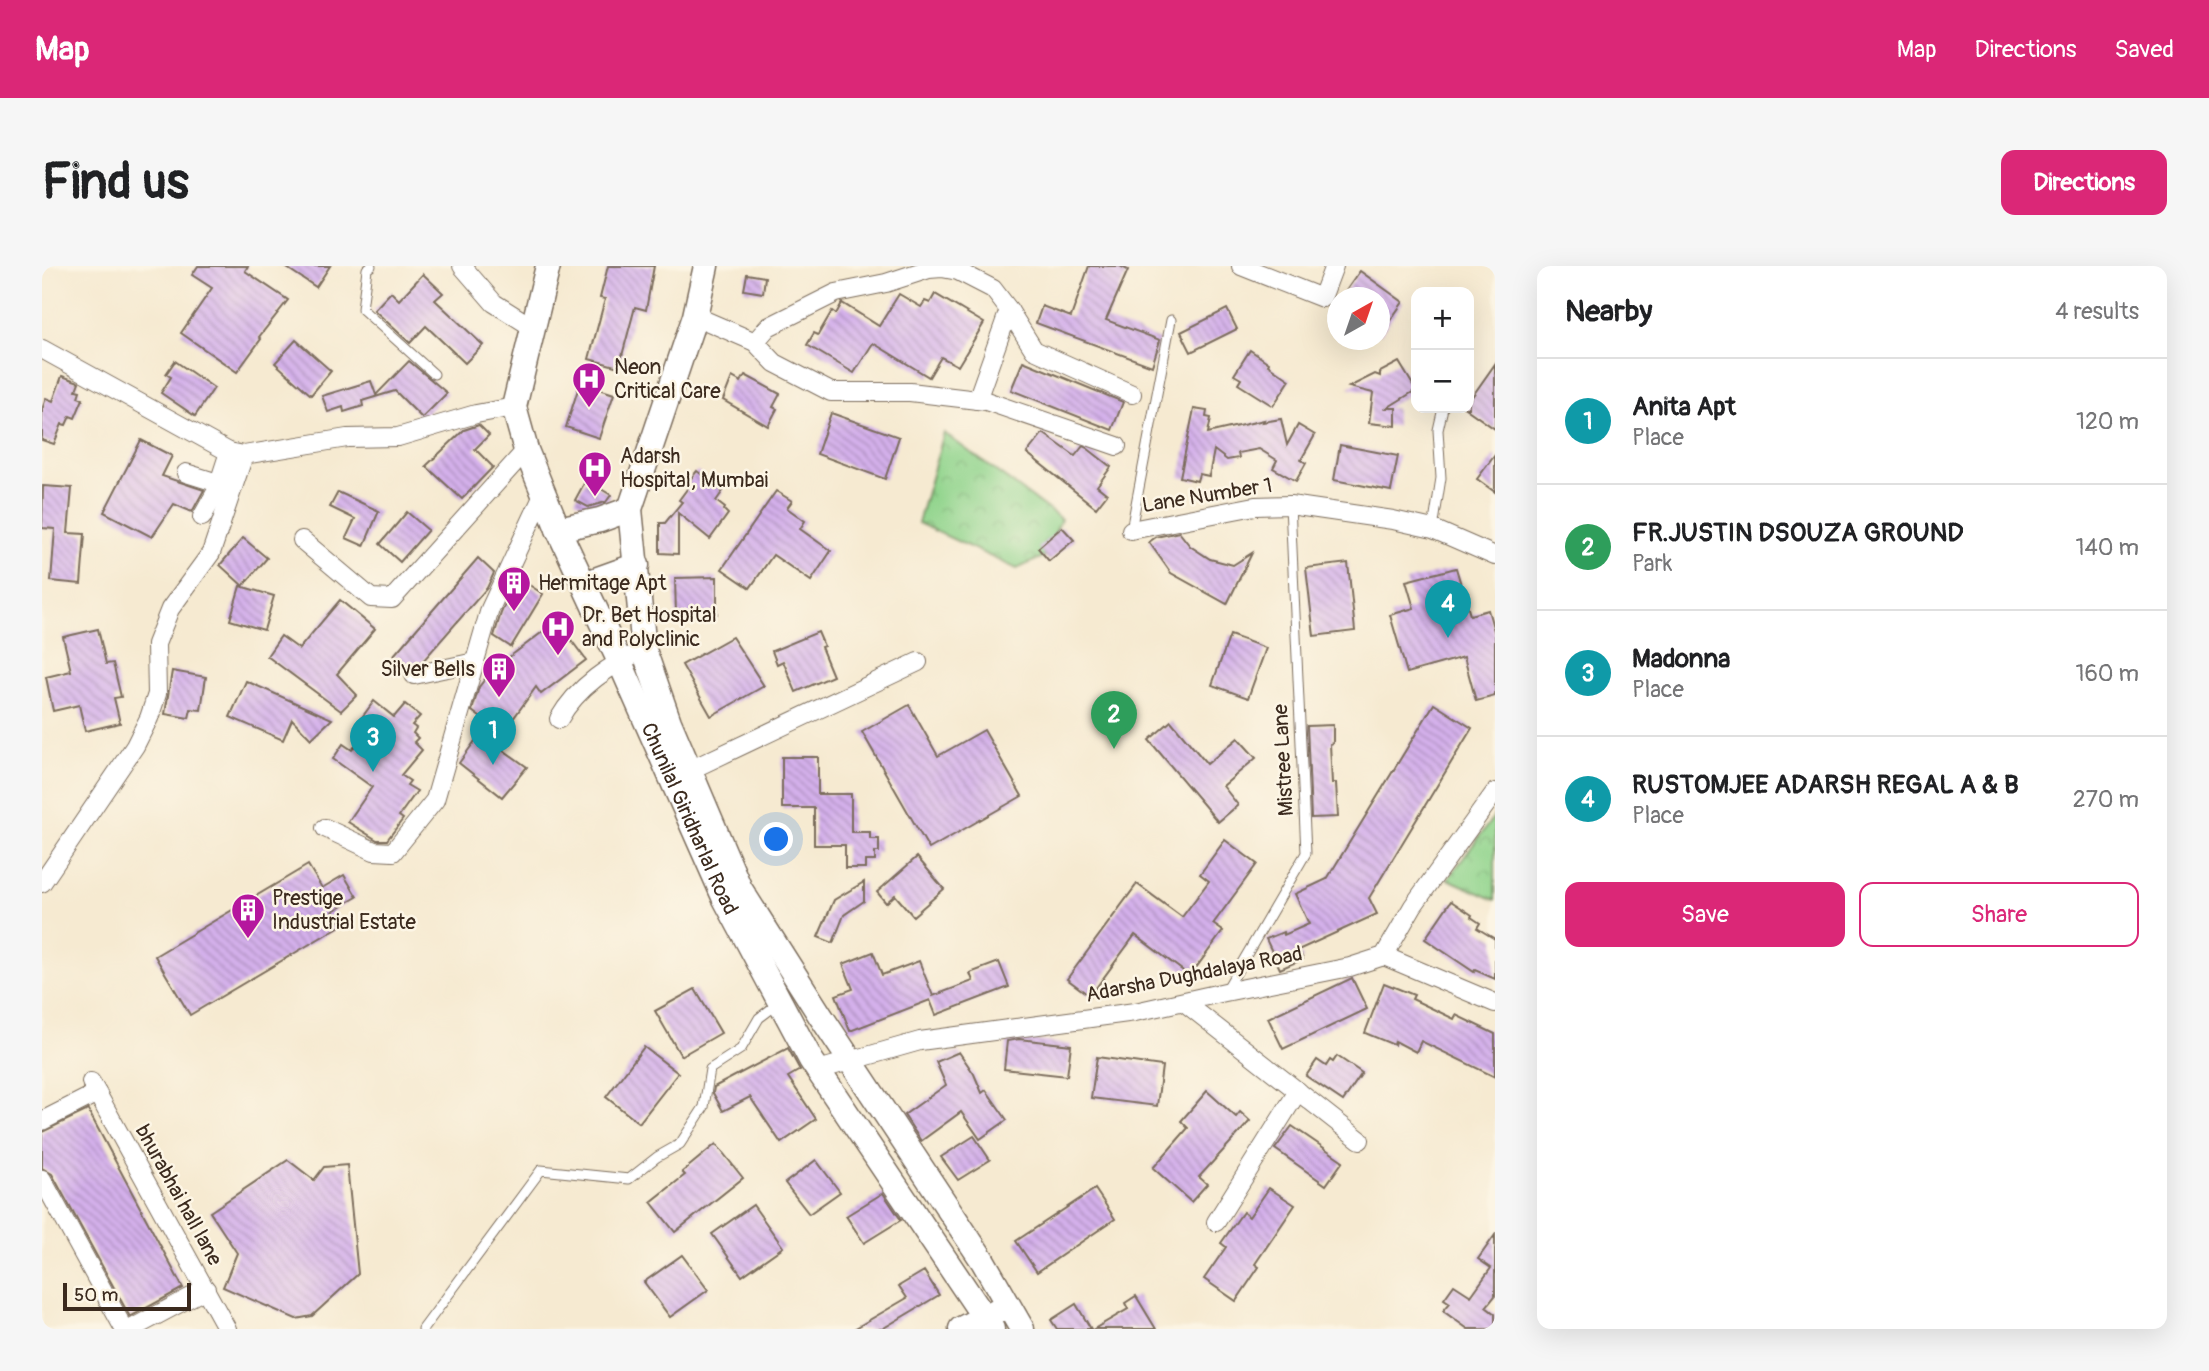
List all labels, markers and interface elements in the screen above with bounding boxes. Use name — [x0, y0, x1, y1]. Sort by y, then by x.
text: Map — [35, 29, 90, 70]
text: Map — [1897, 35, 1937, 64]
text: Directions — [1975, 35, 2076, 64]
text: Saved — [2114, 35, 2174, 64]
button: Directions — [2001, 150, 2167, 215]
text: Find us — [42, 152, 189, 213]
north arrow — [1327, 287, 1390, 350]
map controls — [1411, 287, 1474, 413]
button: + — [1411, 287, 1474, 350]
text: Nearby — [1565, 293, 1652, 330]
text: 4 results — [2055, 297, 2139, 326]
button: − — [1411, 350, 1474, 413]
place label: Neon Critical Care — [614, 354, 721, 405]
hospital icon: Neon Critical Care — [570, 360, 608, 409]
text: Anita Apt — [1632, 391, 1736, 423]
text: 1 — [1584, 407, 1593, 436]
text: 120 m — [2076, 407, 2139, 436]
text: Place — [1632, 423, 1684, 452]
place label: Adarsh Hospital, Mumbai — [620, 443, 769, 494]
hospital icon: Adarsh Hospital, Mumbai — [576, 449, 614, 498]
street label: Lane Number 1 — [1140, 472, 1274, 519]
text: FR.JUSTIN DSOUZA GROUND — [1632, 517, 1964, 549]
text: 2 — [1582, 533, 1594, 562]
text: 140 m — [2076, 533, 2139, 562]
text: Park — [1632, 549, 1672, 578]
building icon: Hermitage Apt — [495, 564, 533, 613]
place label: Hermitage Apt — [538, 570, 667, 597]
pin: 4 — [1425, 580, 1471, 638]
place label: Dr. Bet Hospital and Polyclinic — [582, 602, 717, 653]
hospital icon: Dr. Bet Hospital and Polyclinic — [539, 608, 577, 657]
text: Madonna — [1632, 643, 1730, 675]
building icon: Silver Bells — [480, 650, 518, 699]
place label: Silver Bells — [381, 656, 476, 683]
text: 3 — [1582, 659, 1594, 688]
text: 160 m — [2075, 659, 2139, 688]
text: Place — [1632, 675, 1684, 704]
pin: 2 — [1091, 691, 1137, 749]
street label: Mistree Lane — [1267, 703, 1300, 817]
pin: 1 — [470, 707, 516, 765]
pin: 3 — [350, 714, 396, 772]
street label: Chunilal Giridharlal Road — [634, 719, 744, 920]
text: RUSTOMJEE ADARSH REGAL A & B — [1632, 769, 2019, 801]
text: 4 — [1581, 785, 1595, 814]
text: 270 m — [2073, 785, 2139, 814]
text: Place — [1632, 801, 1684, 830]
your location — [759, 822, 793, 856]
button: Save — [1565, 882, 1845, 947]
button: Share — [1859, 882, 2139, 947]
place label: Prestige Industrial Estate — [272, 885, 416, 936]
building icon: Prestige Industrial Estate — [229, 891, 267, 940]
street label: Adarsha Dughdalaya Road — [1083, 940, 1305, 1009]
street label: bhurabhai hall lane — [129, 1120, 229, 1271]
scale bar — [63, 1280, 191, 1312]
text: 50 m — [74, 1283, 118, 1307]

